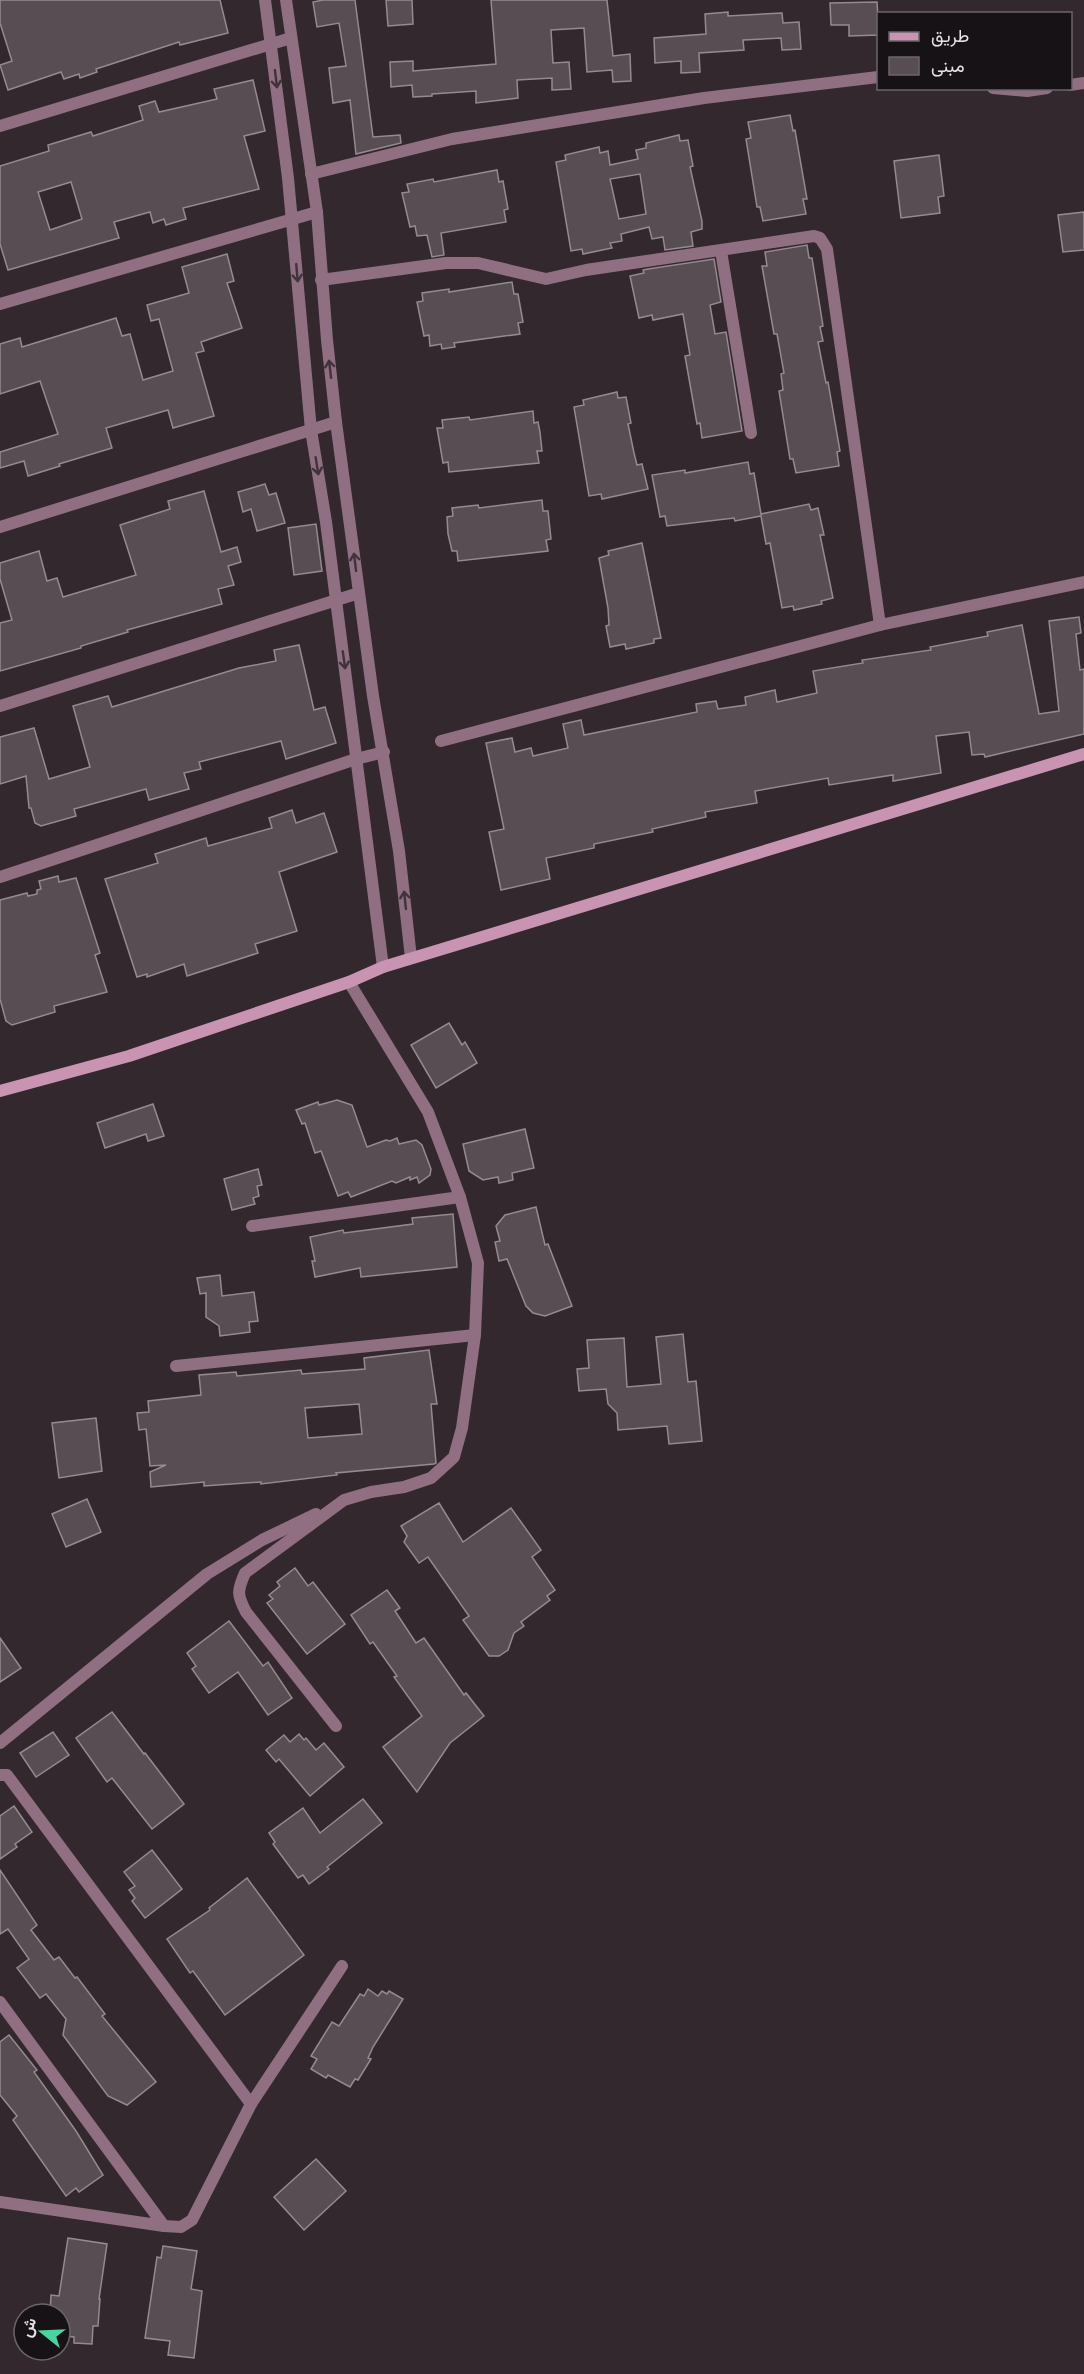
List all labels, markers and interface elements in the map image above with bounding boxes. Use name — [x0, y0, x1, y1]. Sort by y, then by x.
legend — [877, 12, 1072, 90]
text: طريق — [931, 24, 969, 47]
text: مبنى — [931, 54, 965, 77]
one-way arrow — [270, 68, 281, 88]
one-way arrow — [292, 262, 303, 282]
one-way arrow — [324, 359, 335, 379]
one-way arrow — [312, 456, 323, 476]
one-way arrow — [350, 552, 361, 572]
one-way arrow — [338, 649, 349, 669]
one-way arrow — [399, 891, 410, 911]
north arrow — [12, 2302, 72, 2362]
text: ش — [15, 2315, 40, 2340]

